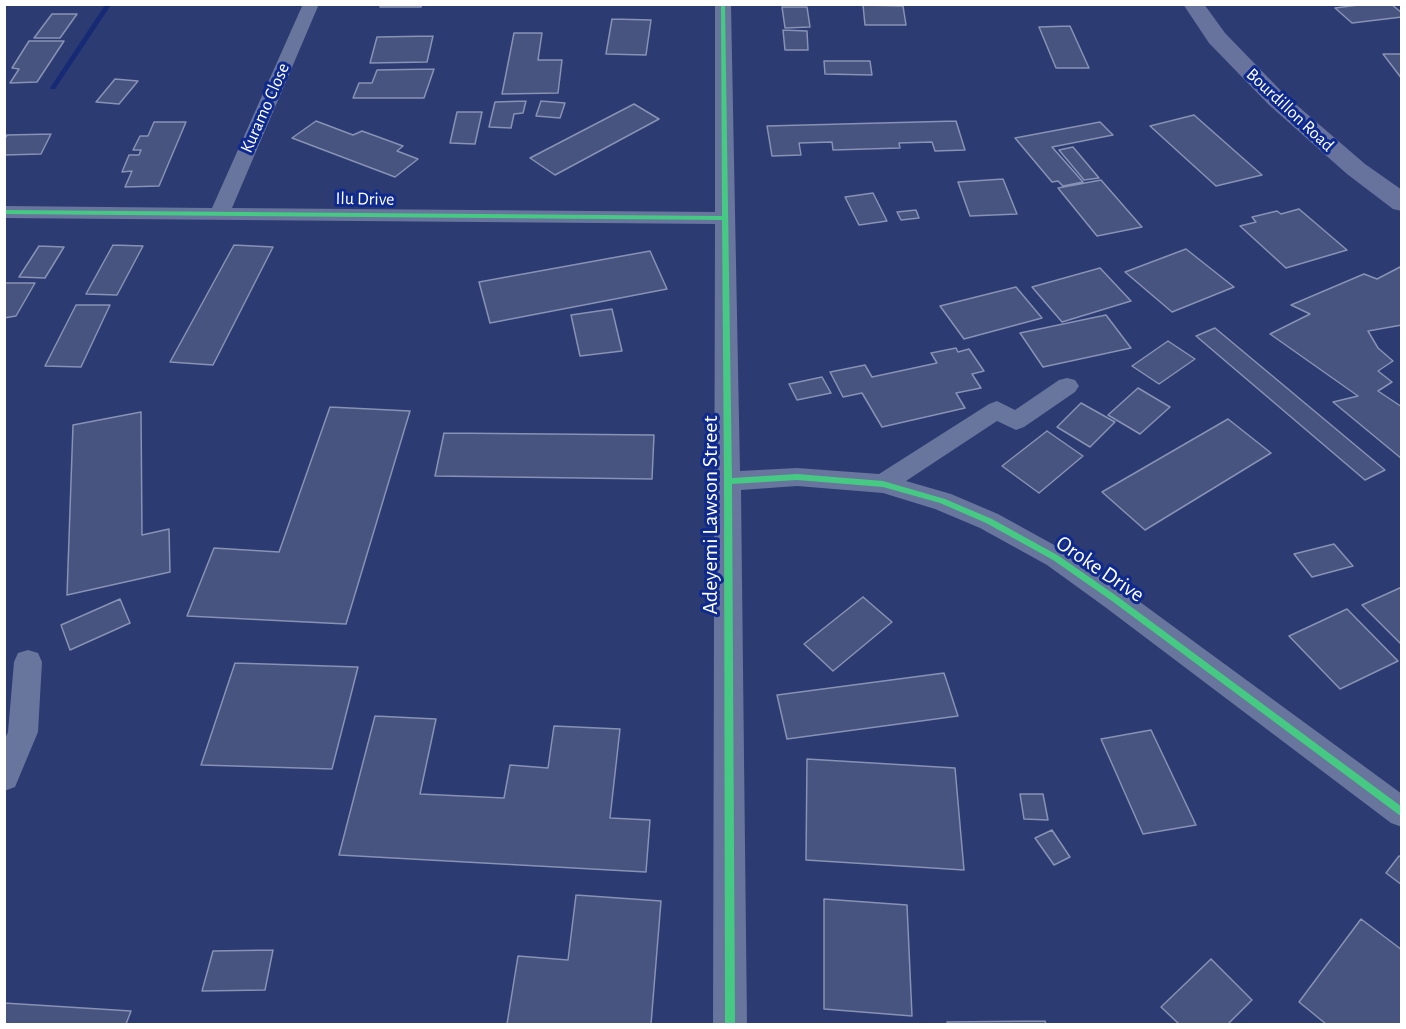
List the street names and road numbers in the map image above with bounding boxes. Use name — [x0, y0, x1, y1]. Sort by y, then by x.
street label: Kuramo Close — [236, 60, 294, 156]
street label: Bourdillon Road — [1242, 64, 1338, 156]
street label: Ilu Drive — [335, 188, 395, 210]
street label: Adeyemi Lawson Street — [697, 416, 723, 614]
street label: Oroke Drive — [1051, 530, 1149, 608]

